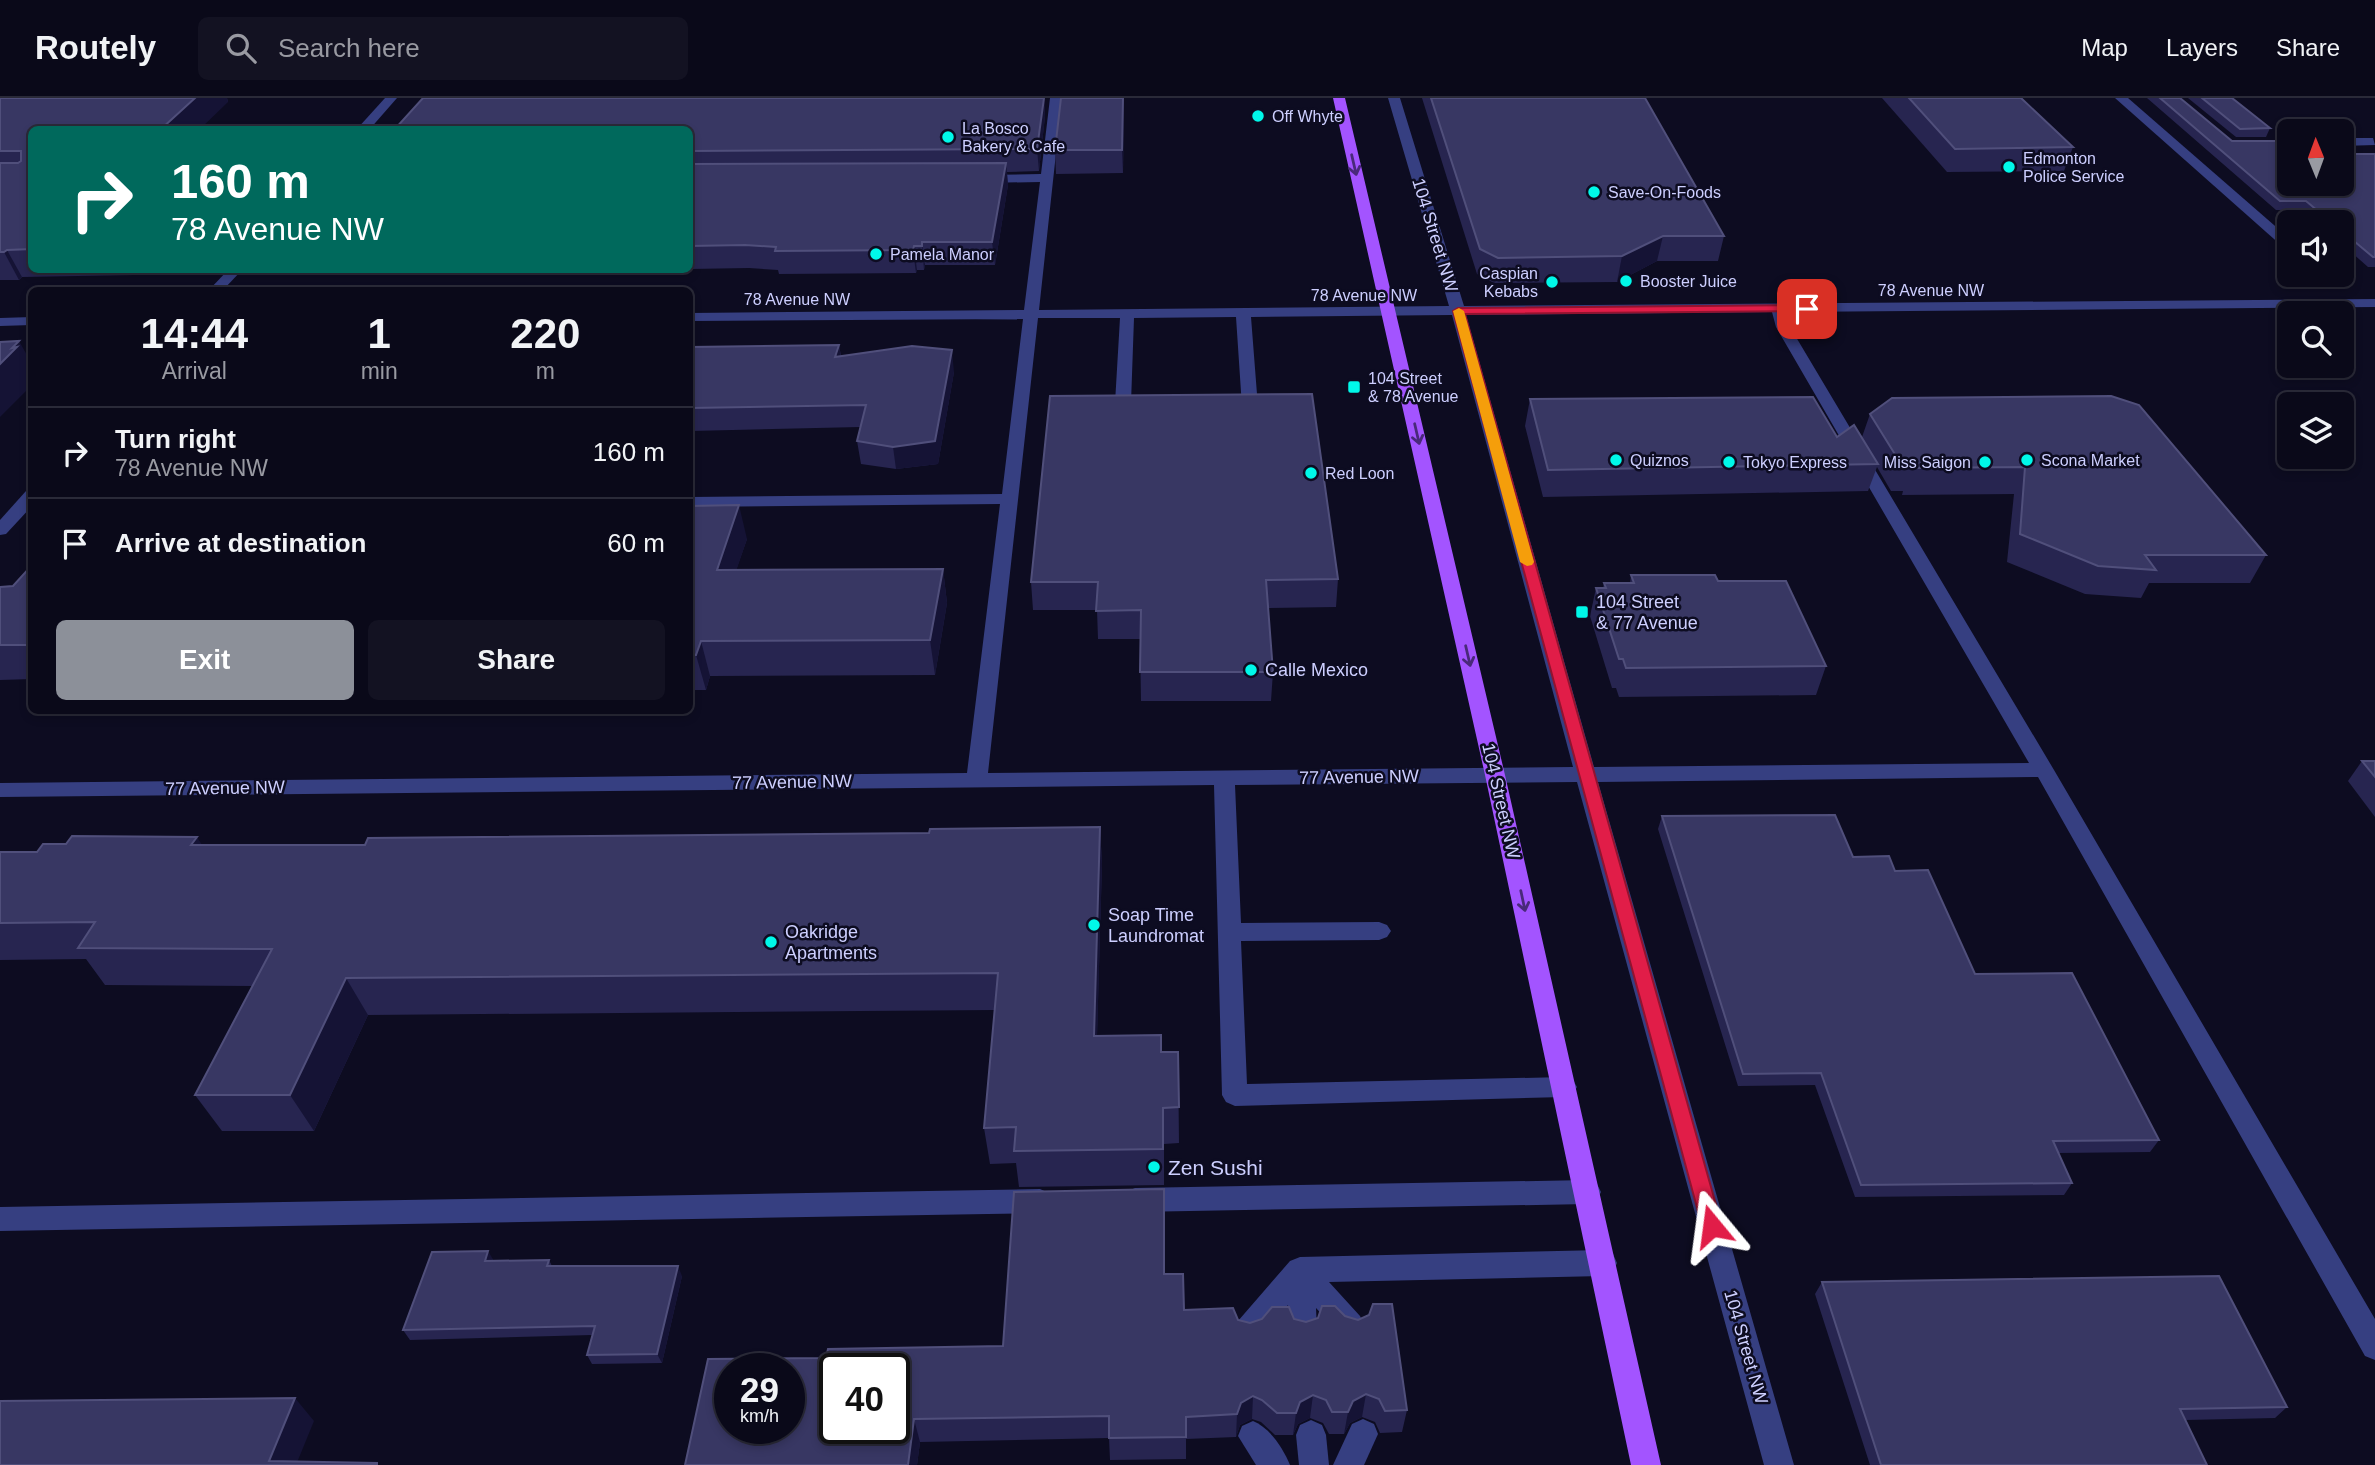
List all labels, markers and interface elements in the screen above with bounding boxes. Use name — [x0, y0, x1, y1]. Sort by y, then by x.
search box — [198, 17, 688, 80]
text: Routely — [35, 29, 156, 66]
icon: search — [222, 29, 260, 67]
text: Search here — [278, 33, 420, 63]
text: Map — [2081, 34, 2128, 61]
text: Layers — [2166, 34, 2238, 61]
text: Share — [2276, 34, 2340, 61]
marker: Off Whyte — [1250, 108, 1266, 124]
place label: Off Whyte — [1272, 108, 1343, 125]
north arrow — [2277, 119, 2354, 196]
map controls — [2277, 119, 2354, 469]
place label: La Bosco Bakery & Cafe — [962, 120, 1065, 155]
marker: La Bosco Bakery & Cafe — [940, 129, 956, 145]
place label: Edmonton Police Service — [2023, 150, 2124, 185]
one-way arrow — [1349, 153, 1362, 175]
icon: right — [56, 154, 147, 245]
text: 160 m — [171, 154, 310, 208]
marker: Edmonton Police Service — [2001, 159, 2017, 175]
street label: 104 Street NW — [1408, 176, 1462, 294]
marker: Save-On-Foods — [1586, 184, 1602, 200]
place label: Save-On-Foods — [1608, 184, 1721, 201]
button: sound — [2277, 210, 2354, 287]
text: 78 Avenue NW — [171, 211, 384, 247]
marker: Pamela Manor — [868, 246, 884, 262]
place label: Pamela Manor — [890, 246, 995, 263]
place label: Caspian Kebabs — [1479, 265, 1538, 300]
marker: Booster Juice — [1618, 273, 1634, 289]
place label: Booster Juice — [1640, 273, 1737, 290]
marker: Caspian Kebabs — [1544, 274, 1560, 290]
pin — [1777, 279, 1837, 339]
street label: 78 Avenue NW — [1878, 282, 1985, 299]
street label: 78 Avenue NW — [1311, 287, 1418, 304]
icon: arrive — [1788, 290, 1826, 328]
street label: 78 Avenue NW — [744, 291, 851, 308]
button: search — [2277, 301, 2354, 378]
text: 14:44 — [141, 310, 248, 357]
text: 1 — [367, 310, 391, 357]
text: 220 — [510, 310, 580, 357]
text: Arrival — [162, 358, 227, 384]
text: min — [361, 358, 398, 384]
text: m — [536, 358, 555, 384]
place label: 104 Street & 78 Avenue — [1368, 370, 1459, 405]
marker: 104 Street & 78 Avenue — [1346, 379, 1362, 395]
button: layers — [2277, 392, 2354, 469]
one-way arrow — [1410, 422, 1424, 445]
text: Turn right — [115, 424, 236, 454]
icon: right — [56, 434, 94, 472]
text: 160 m — [593, 437, 665, 467]
marker: Quiznos — [1608, 452, 1624, 468]
place label: Quiznos — [1630, 452, 1689, 469]
marker: Scona Market — [2019, 452, 2035, 468]
place label: Scona Market — [2041, 452, 2140, 469]
marker: Tokyo Express — [1721, 454, 1737, 470]
place label: Tokyo Express — [1743, 454, 1847, 471]
place label: Miss Saigon — [1884, 454, 1971, 471]
marker: Miss Saigon — [1977, 454, 1993, 470]
text: 78 Avenue NW — [115, 455, 268, 481]
marker: Red Loon — [1303, 465, 1319, 481]
place label: Red Loon — [1325, 465, 1394, 482]
icon: arrive — [56, 525, 94, 563]
text: Arrive at destination — [115, 528, 366, 558]
text: 60 m — [607, 528, 665, 558]
place label: 104 Street & 77 Avenue — [1596, 592, 1698, 633]
marker: 104 Street & 77 Avenue — [1574, 604, 1590, 620]
button: Exit — [56, 620, 354, 700]
button: Share — [368, 620, 665, 700]
one-way arrow — [1462, 644, 1475, 667]
place label: Calle Mexico — [1265, 660, 1368, 680]
marker: Calle Mexico — [1243, 662, 1259, 678]
street label: 104 Street NW — [1478, 741, 1524, 861]
street label: 77 Avenue NW — [1299, 766, 1419, 788]
street label: 77 Avenue NW — [732, 771, 852, 793]
street label: 77 Avenue NW — [165, 777, 285, 799]
one-way arrow — [1517, 889, 1531, 912]
place label: Soap Time Laundromat — [1108, 905, 1204, 946]
marker: Soap Time Laundromat — [1086, 917, 1102, 933]
place label: Oakridge Apartments — [785, 922, 877, 963]
marker: Oakridge Apartments — [763, 934, 779, 950]
place label: Zen Sushi — [1168, 1156, 1263, 1179]
marker: Zen Sushi — [1146, 1159, 1162, 1175]
position arrow — [1675, 1189, 1749, 1263]
street label: 104 Street NW — [1720, 1288, 1772, 1407]
speed limit sign: 40 — [819, 1353, 910, 1444]
text: 29 — [740, 1370, 779, 1409]
text: km/h — [740, 1406, 779, 1426]

